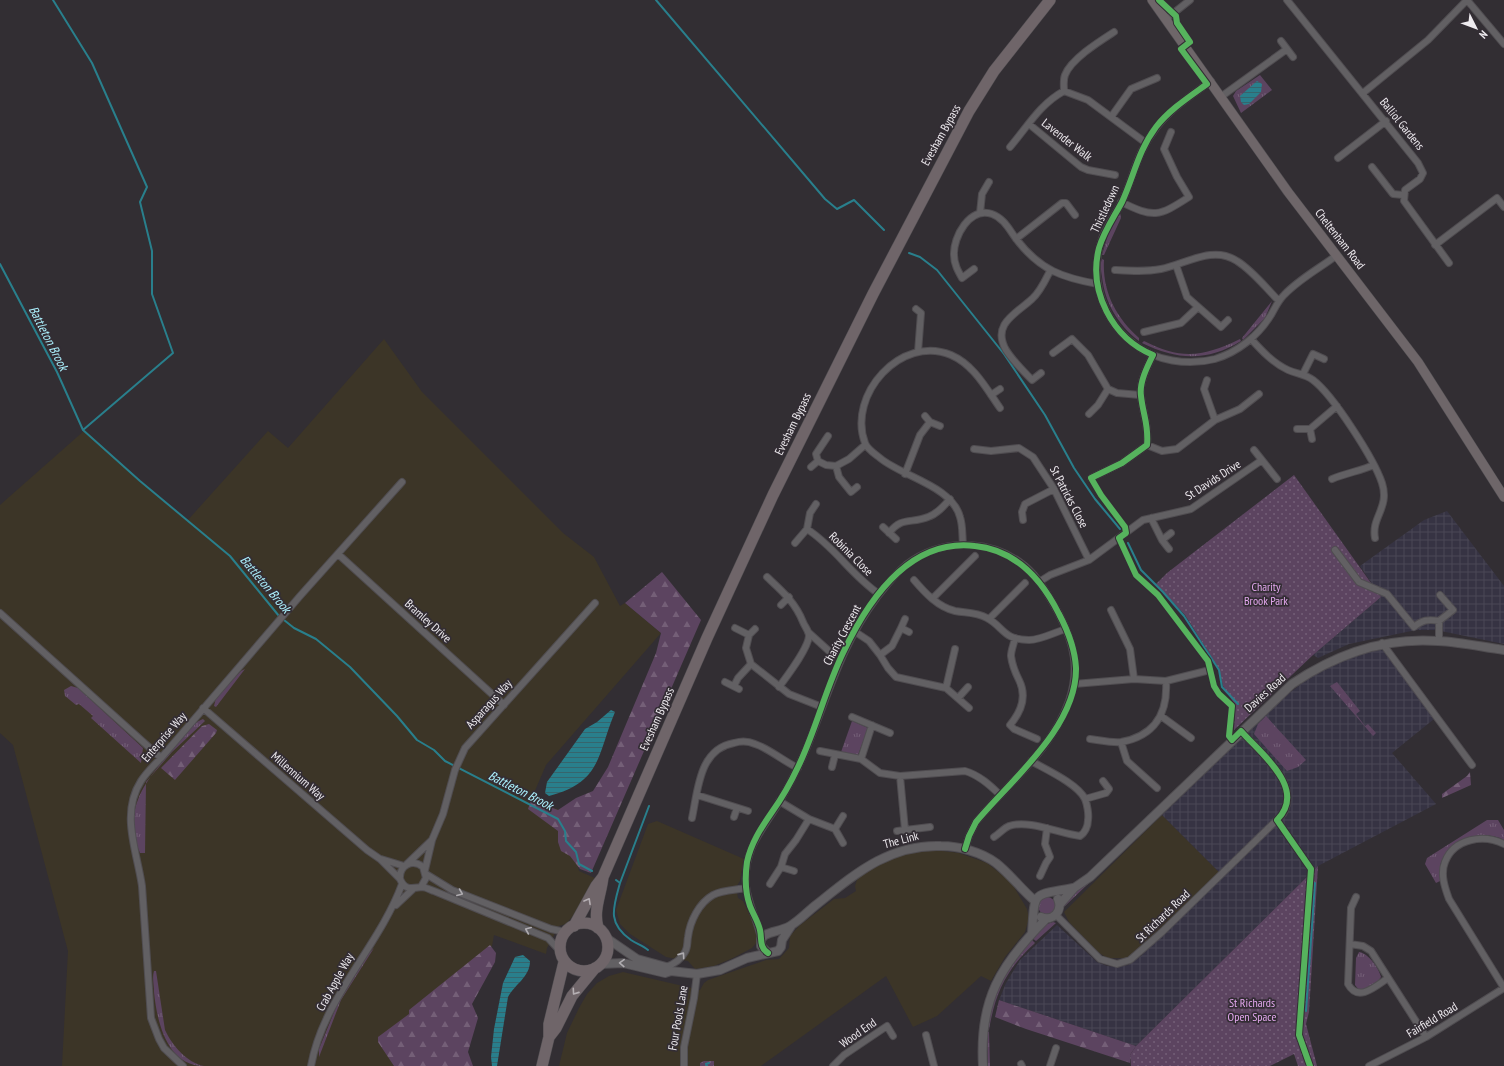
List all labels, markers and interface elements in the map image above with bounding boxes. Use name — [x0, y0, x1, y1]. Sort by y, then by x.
north arrow — [1456, 8, 1496, 48]
text: N — [1476, 28, 1491, 42]
street label: Balliol Gardens — [1377, 95, 1428, 153]
street label: Evesham Bypass — [918, 102, 963, 168]
street label: Lavender Walk — [1039, 115, 1096, 164]
street label: Thistledown — [1087, 183, 1122, 235]
street label: Cheltenham Road — [1312, 205, 1369, 272]
water label: Battleton Brook — [25, 303, 73, 375]
street label: Evesham Bypass — [771, 390, 814, 457]
street label: St Davids Drive — [1182, 456, 1243, 503]
street label: St Patricks Close — [1047, 463, 1092, 530]
street label: Robinia Close — [826, 529, 876, 579]
water label: Battleton Brook — [236, 552, 296, 618]
park label: Charity Brook Park — [1244, 579, 1288, 608]
street label: Bramley Drive — [402, 596, 455, 646]
street label: Charity Crescent — [819, 601, 864, 668]
street label: Davies Road — [1241, 670, 1288, 715]
street label: Asparagus Way — [462, 675, 515, 732]
street label: Evesham Bypass — [636, 685, 677, 753]
street label: Enterprise Way — [138, 708, 190, 765]
street label: Millennium Way — [268, 748, 329, 803]
water label: Battleton Brook — [486, 767, 558, 815]
street label: The Link — [882, 828, 920, 851]
street label: St Richards Road — [1133, 886, 1193, 945]
one-way arrow — [456, 889, 463, 897]
one-way arrow — [583, 898, 590, 905]
one-way arrow — [525, 926, 532, 934]
street label: Crab Apple Way — [312, 950, 357, 1013]
one-way arrow — [677, 952, 684, 959]
one-way arrow — [619, 959, 625, 967]
street label: Four Pools Lane — [664, 984, 691, 1052]
one-way arrow — [572, 988, 580, 995]
park label: St Richards Open Space — [1228, 995, 1276, 1024]
street label: Fairfield Road — [1404, 999, 1460, 1041]
street label: Wood End — [836, 1015, 879, 1051]

